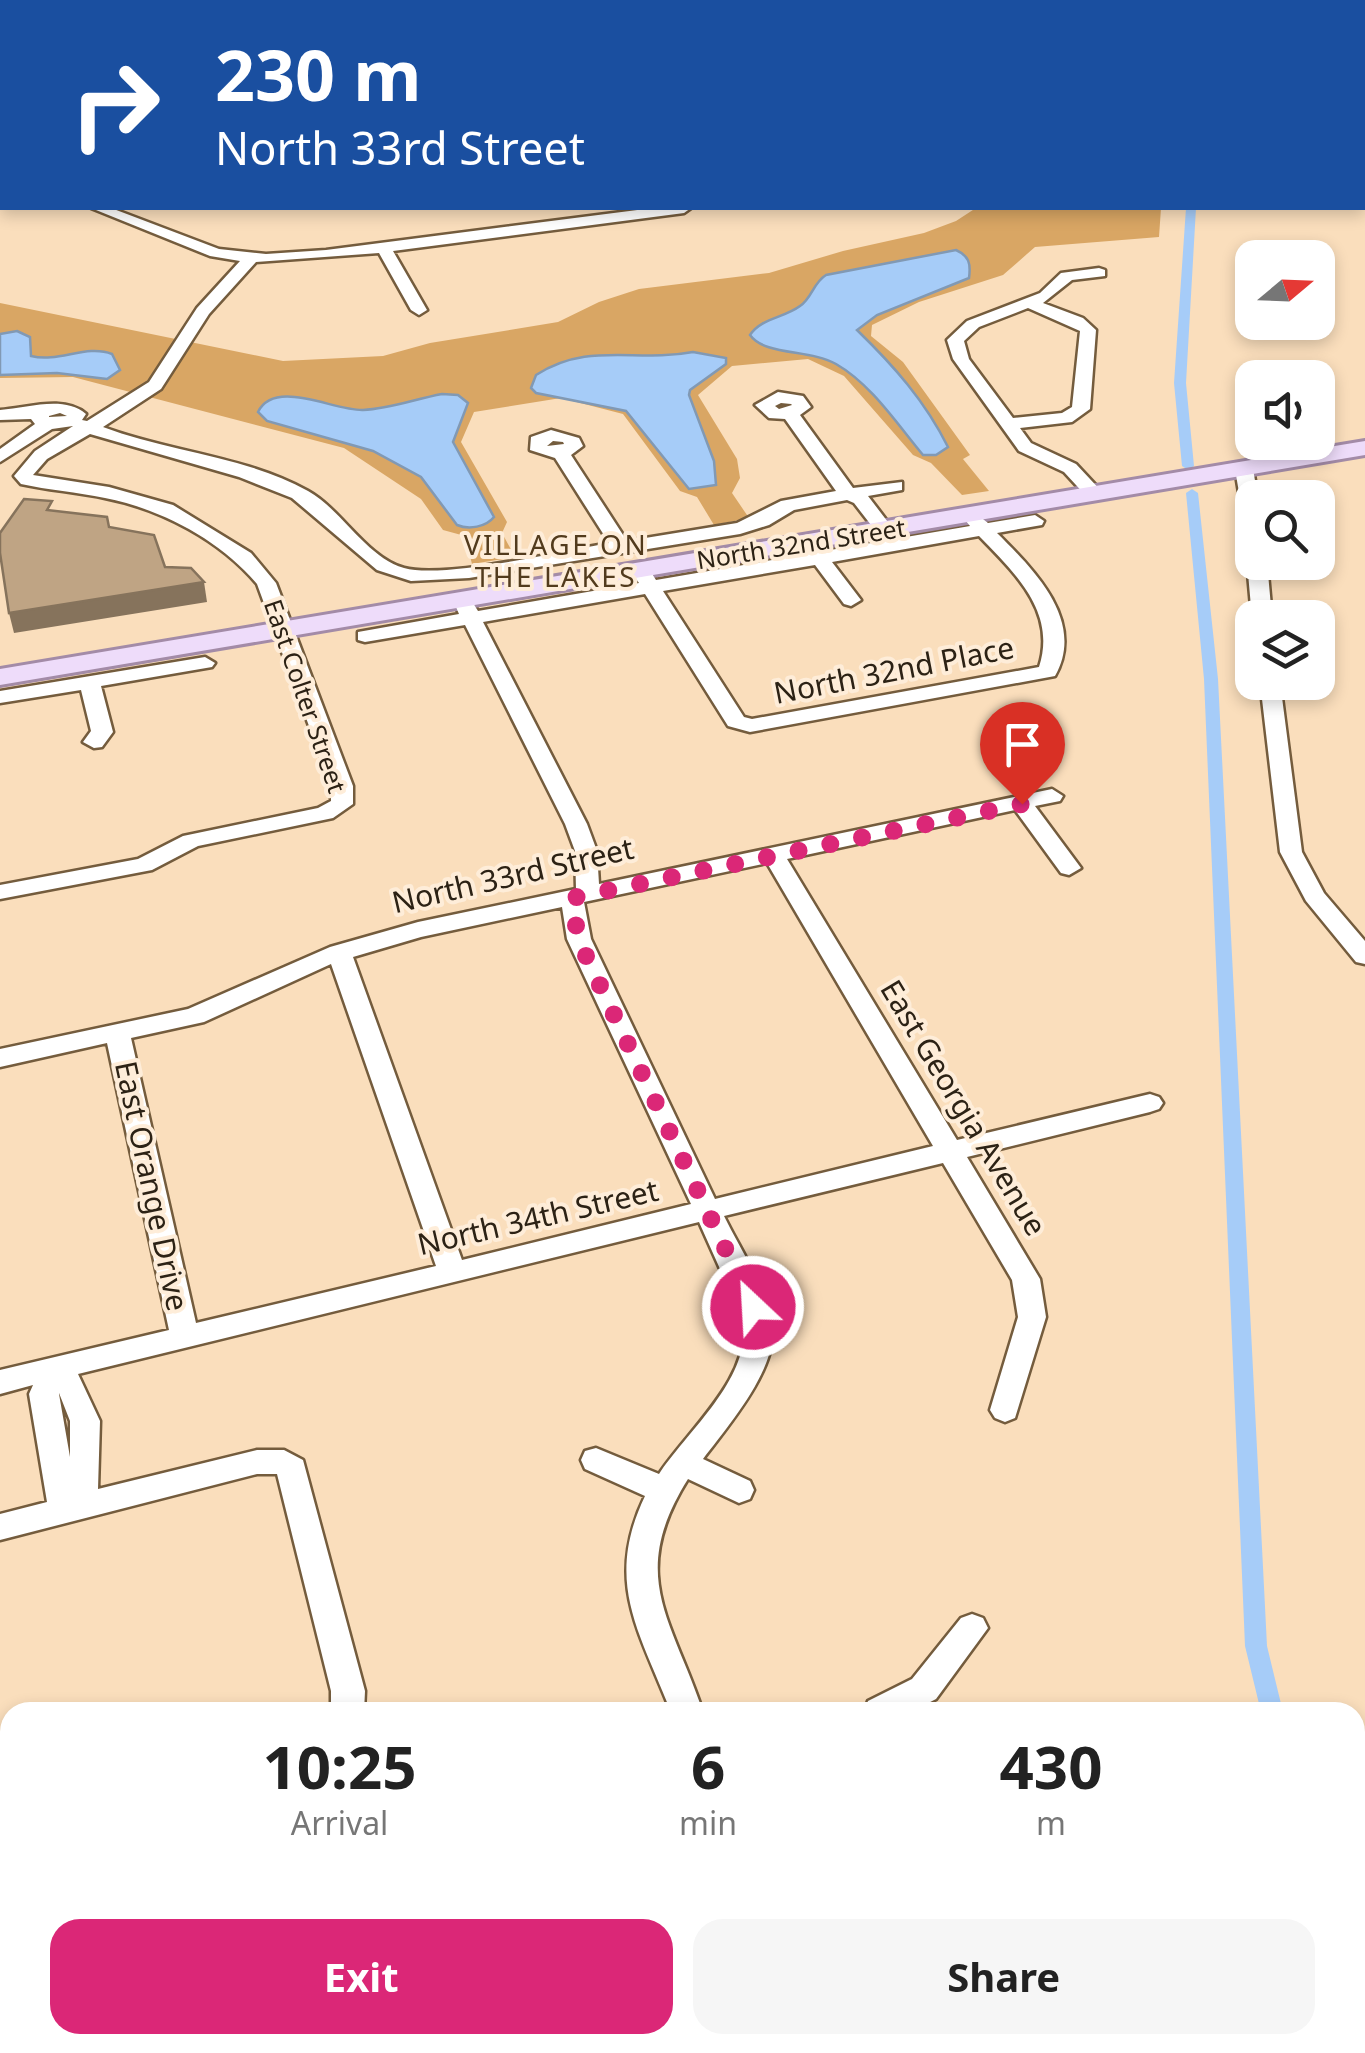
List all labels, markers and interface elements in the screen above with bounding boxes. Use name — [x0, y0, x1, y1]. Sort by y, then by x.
text: 230 m — [215, 26, 422, 122]
icon: right — [50, 40, 180, 170]
text: North 33rd Street — [215, 117, 585, 178]
north arrow — [1235, 240, 1335, 340]
map controls — [1235, 240, 1335, 700]
button: sound — [1235, 360, 1335, 460]
button: search — [1235, 480, 1335, 580]
street label: North 32nd Street — [694, 510, 908, 576]
district label: VILLAGE ON THE LAKES — [464, 525, 648, 595]
street label: East Colter Street — [257, 594, 355, 797]
button: layers — [1235, 600, 1335, 700]
street label: North 32nd Place — [770, 626, 1017, 713]
pin — [980, 702, 1065, 805]
icon: arrive — [995, 717, 1050, 772]
street label: North 33rd Street — [388, 827, 638, 922]
street label: East Georgia Avenue — [872, 972, 1057, 1243]
street label: East Orange Drive — [106, 1057, 199, 1314]
street label: North 34th Street — [413, 1169, 662, 1264]
position arrow — [701, 1255, 805, 1359]
text: 10:25 — [262, 1725, 417, 1807]
text: 6 — [691, 1725, 725, 1807]
text: 430 — [1000, 1725, 1103, 1807]
text: Arrival — [291, 1801, 388, 1844]
text: min — [679, 1801, 737, 1844]
text: m — [1036, 1801, 1066, 1844]
button: Exit — [50, 1919, 673, 2034]
button: Share — [693, 1919, 1315, 2034]

